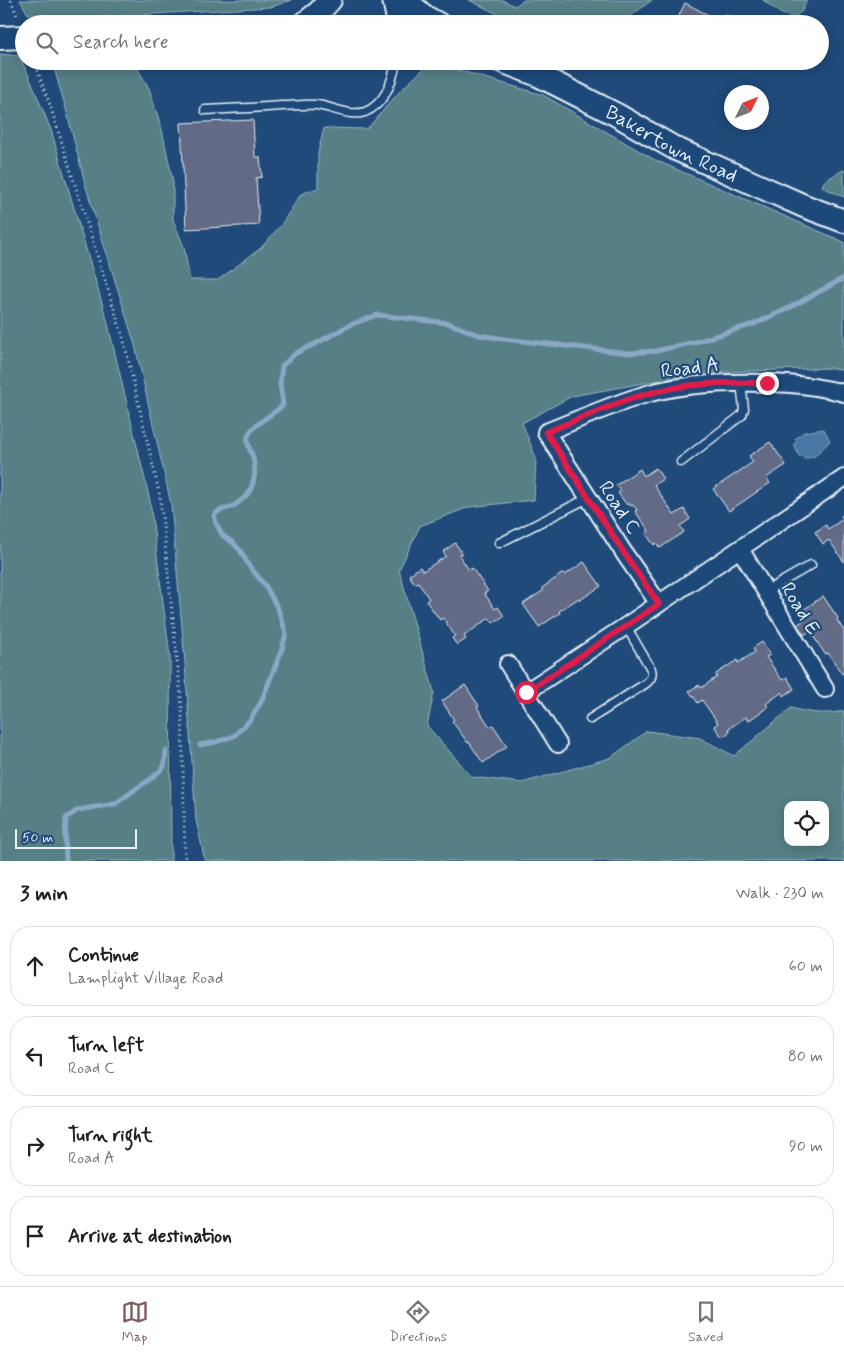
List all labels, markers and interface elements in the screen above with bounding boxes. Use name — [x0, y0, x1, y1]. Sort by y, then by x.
search box — [15, 15, 829, 70]
icon: search — [33, 29, 61, 57]
text: Search here — [73, 30, 169, 55]
north arrow — [724, 85, 769, 130]
street label: Bakertown Road — [601, 99, 742, 190]
street label: Road A — [660, 352, 721, 385]
route end — [756, 372, 779, 395]
street label: Road C — [592, 476, 646, 540]
street label: Road E — [773, 577, 826, 640]
route start — [515, 681, 538, 704]
map controls — [784, 801, 829, 846]
button: locate — [784, 801, 829, 846]
scale bar — [15, 826, 138, 849]
text: 50 m — [22, 829, 53, 847]
text: 3 min — [20, 880, 68, 908]
text: Walk · 230 m — [736, 883, 824, 904]
text: Continue — [68, 943, 139, 968]
icon: ahead — [21, 952, 49, 980]
text: 60 m — [789, 956, 823, 977]
text: Lamplight Village Road — [68, 968, 223, 989]
text: Turn left — [68, 1033, 144, 1058]
icon: left — [21, 1042, 49, 1070]
text: 80 m — [788, 1046, 823, 1067]
text: Road C — [68, 1058, 115, 1079]
text: Turn right — [68, 1123, 152, 1148]
icon: right — [21, 1132, 49, 1160]
text: 90 m — [789, 1136, 823, 1157]
text: Road A — [68, 1148, 115, 1169]
icon: arrive — [21, 1222, 49, 1250]
text: Arrive at destination — [68, 1224, 232, 1249]
tab: Map — [121, 1298, 149, 1346]
tab: Directions — [390, 1298, 447, 1346]
tab: Saved — [688, 1298, 723, 1346]

